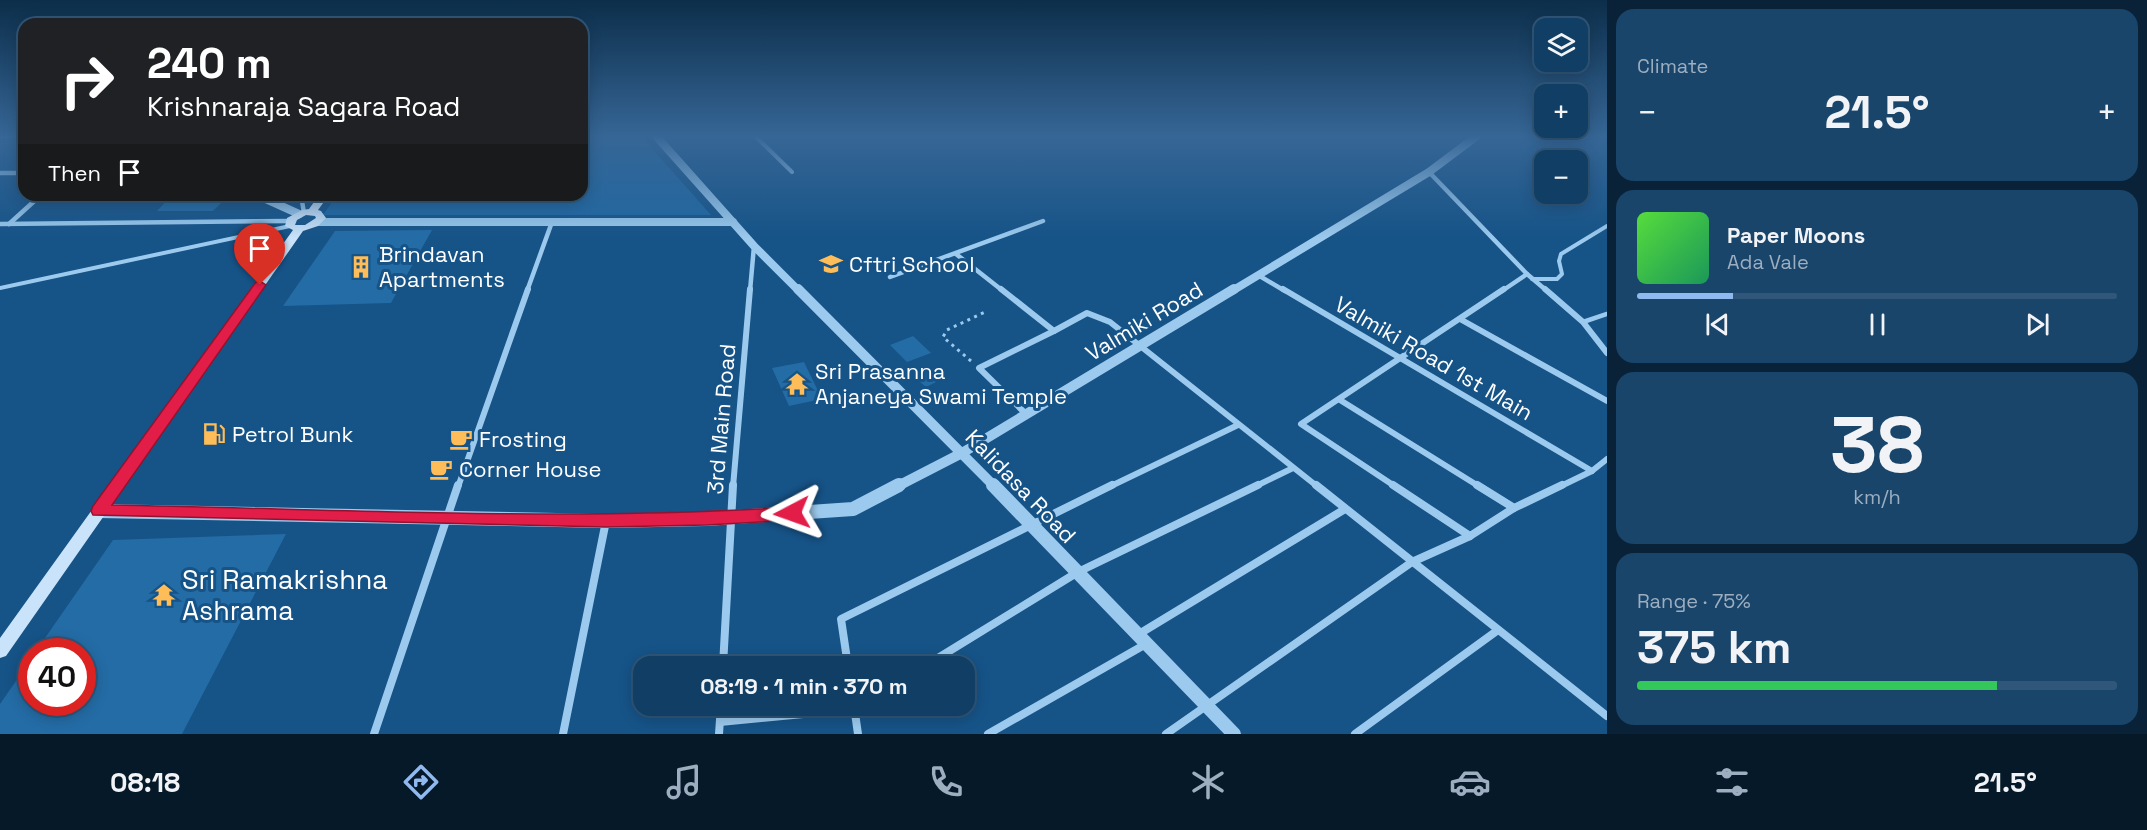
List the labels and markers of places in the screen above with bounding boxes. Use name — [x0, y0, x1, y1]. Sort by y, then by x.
pin — [234, 223, 285, 285]
place label: Brindavan Apartments — [379, 240, 505, 293]
place label: Cftri School — [849, 250, 975, 278]
school or university icon: Cftri School — [818, 251, 844, 277]
building icon: Brindavan Apartments — [348, 254, 374, 280]
place label: Sri Prasanna Anjaneya Swami Temple — [815, 357, 1067, 410]
temple icon: Sri Prasanna Anjaneya Swami Temple — [784, 371, 810, 397]
place label: Petrol Bunk — [232, 420, 354, 448]
fuel station icon: Petrol Bunk — [201, 421, 227, 447]
place label: Frosting — [479, 425, 567, 453]
cafe icon: Frosting — [448, 426, 474, 452]
place label: Corner House — [459, 455, 602, 483]
cafe icon: Corner House — [428, 456, 454, 482]
place label: Sri Ramakrishna Ashrama — [182, 562, 388, 628]
temple icon: Sri Ramakrishna Ashrama — [151, 582, 177, 608]

